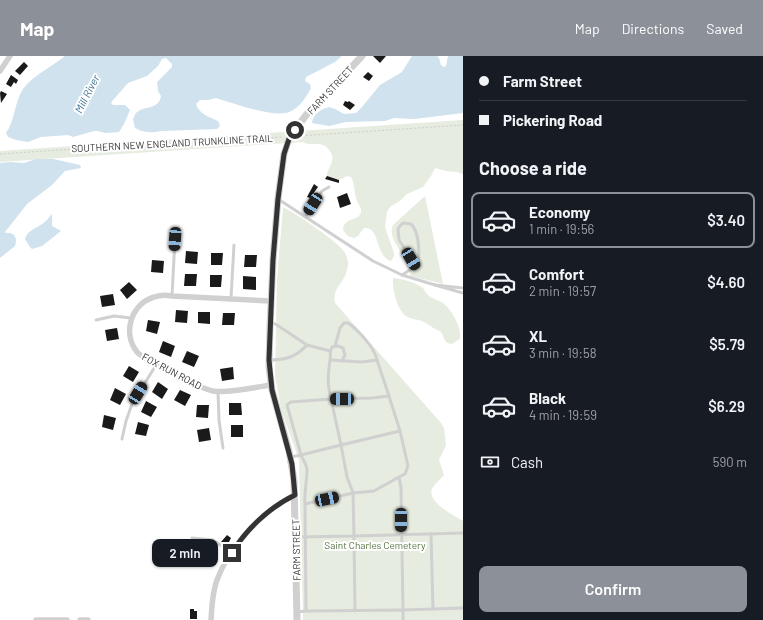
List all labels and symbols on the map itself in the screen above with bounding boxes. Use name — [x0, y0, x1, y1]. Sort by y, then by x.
street label: FARM STREET — [305, 63, 356, 117]
water label: Mill River — [71, 72, 102, 115]
route start — [286, 121, 304, 139]
street label: SOUTHERN NEW ENGLAND TRUNKLINE TRAIL — [71, 132, 273, 154]
car — [301, 191, 325, 217]
car — [168, 227, 182, 251]
car — [400, 246, 422, 272]
street label: FOX RUN ROAD — [140, 350, 204, 392]
car — [127, 380, 149, 406]
car — [330, 393, 354, 405]
car — [314, 491, 340, 507]
car — [395, 508, 407, 532]
street label: FARM STREET — [289, 519, 303, 581]
callout: 2 min — [152, 539, 218, 567]
park label: Saint Charles Cemetery — [324, 539, 426, 551]
route end — [223, 544, 241, 562]

